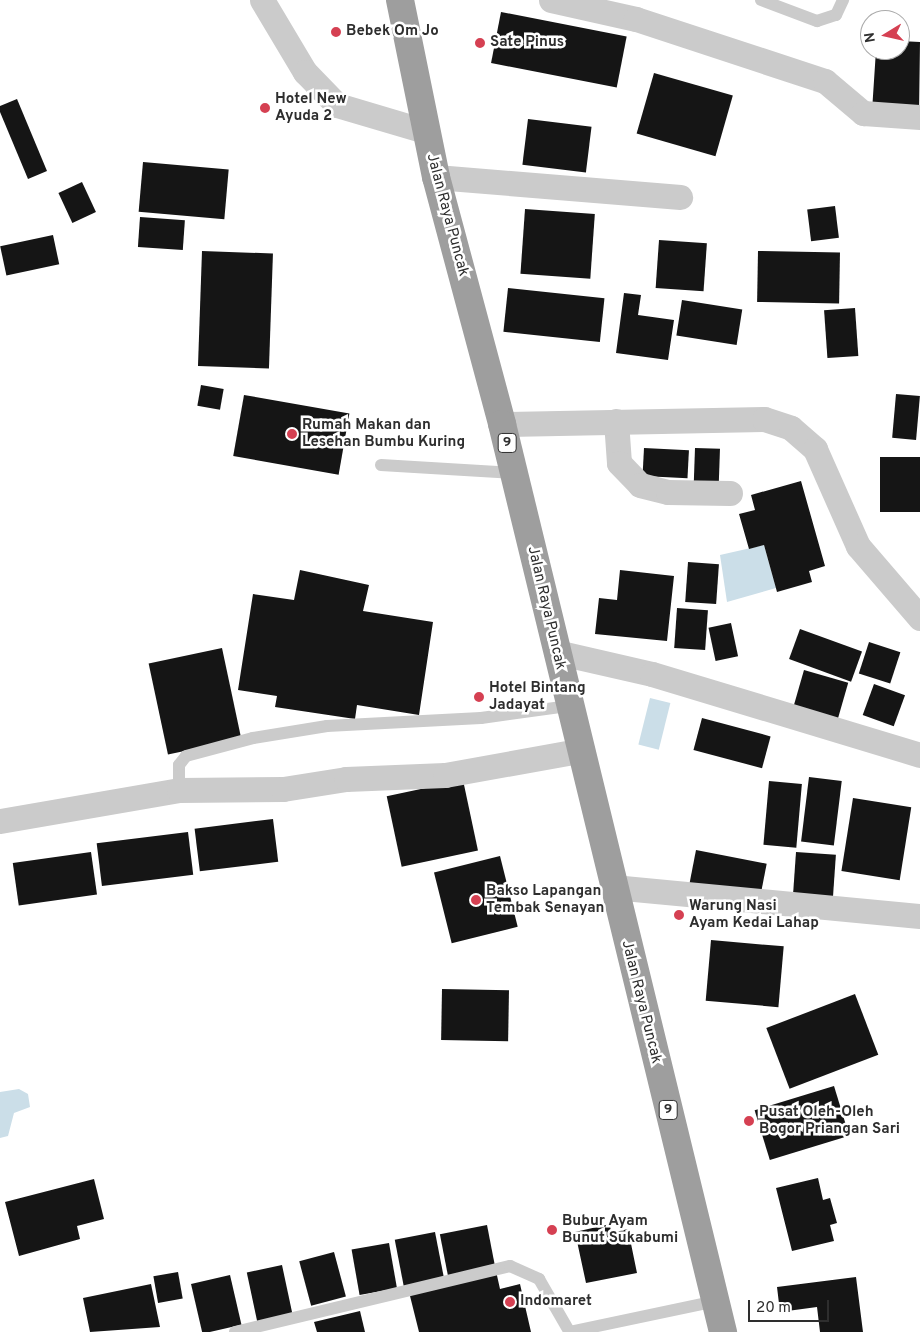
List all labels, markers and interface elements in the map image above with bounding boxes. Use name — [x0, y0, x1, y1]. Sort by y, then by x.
north arrow — [860, 10, 910, 60]
place label: Bebek Om Jo — [346, 23, 439, 41]
marker: Bebek Om Jo — [330, 26, 342, 38]
text: N — [861, 31, 880, 44]
place label: Sate Pinus — [490, 34, 564, 52]
marker: Sate Pinus — [474, 37, 486, 49]
place label: Hotel New Ayuda 2 — [275, 90, 347, 125]
marker: Hotel New Ayuda 2 — [259, 102, 271, 114]
street label: Jalan Raya Puncak — [422, 152, 472, 278]
place label: Rumah Makan dan Lesehan Bumbu Kuring — [302, 416, 465, 451]
marker: Rumah Makan dan Lesehan Bumbu Kuring — [286, 428, 298, 440]
road number: 9 — [497, 432, 517, 454]
street label: Jalan Raya Puncak — [523, 544, 569, 672]
place label: Hotel Bintang Jadayat — [489, 679, 586, 714]
marker: Hotel Bintang Jadayat — [473, 691, 485, 703]
place label: Bakso Lapangan Tembak Senayan — [486, 882, 604, 917]
marker: Bakso Lapangan Tembak Senayan — [470, 894, 482, 906]
place label: Warung Nasi Ayam Kedai Lahap — [689, 897, 819, 932]
marker: Warung Nasi Ayam Kedai Lahap — [673, 909, 685, 921]
street label: Jalan Raya Puncak — [617, 938, 665, 1066]
road number: 9 — [658, 1098, 678, 1122]
place label: Pusat Oleh-Oleh Bogor Priangan Sari — [759, 1103, 900, 1138]
marker: Pusat Oleh-Oleh Bogor Priangan Sari — [743, 1115, 755, 1127]
place label: Bubur Ayam Bunut Sukabumi — [562, 1212, 678, 1247]
marker: Bubur Ayam Bunut Sukabumi — [546, 1224, 558, 1236]
scale bar — [750, 1290, 831, 1322]
place label: Indomaret — [520, 1293, 592, 1311]
marker: Indomaret — [504, 1296, 516, 1308]
text: 20 m — [756, 1299, 791, 1318]

